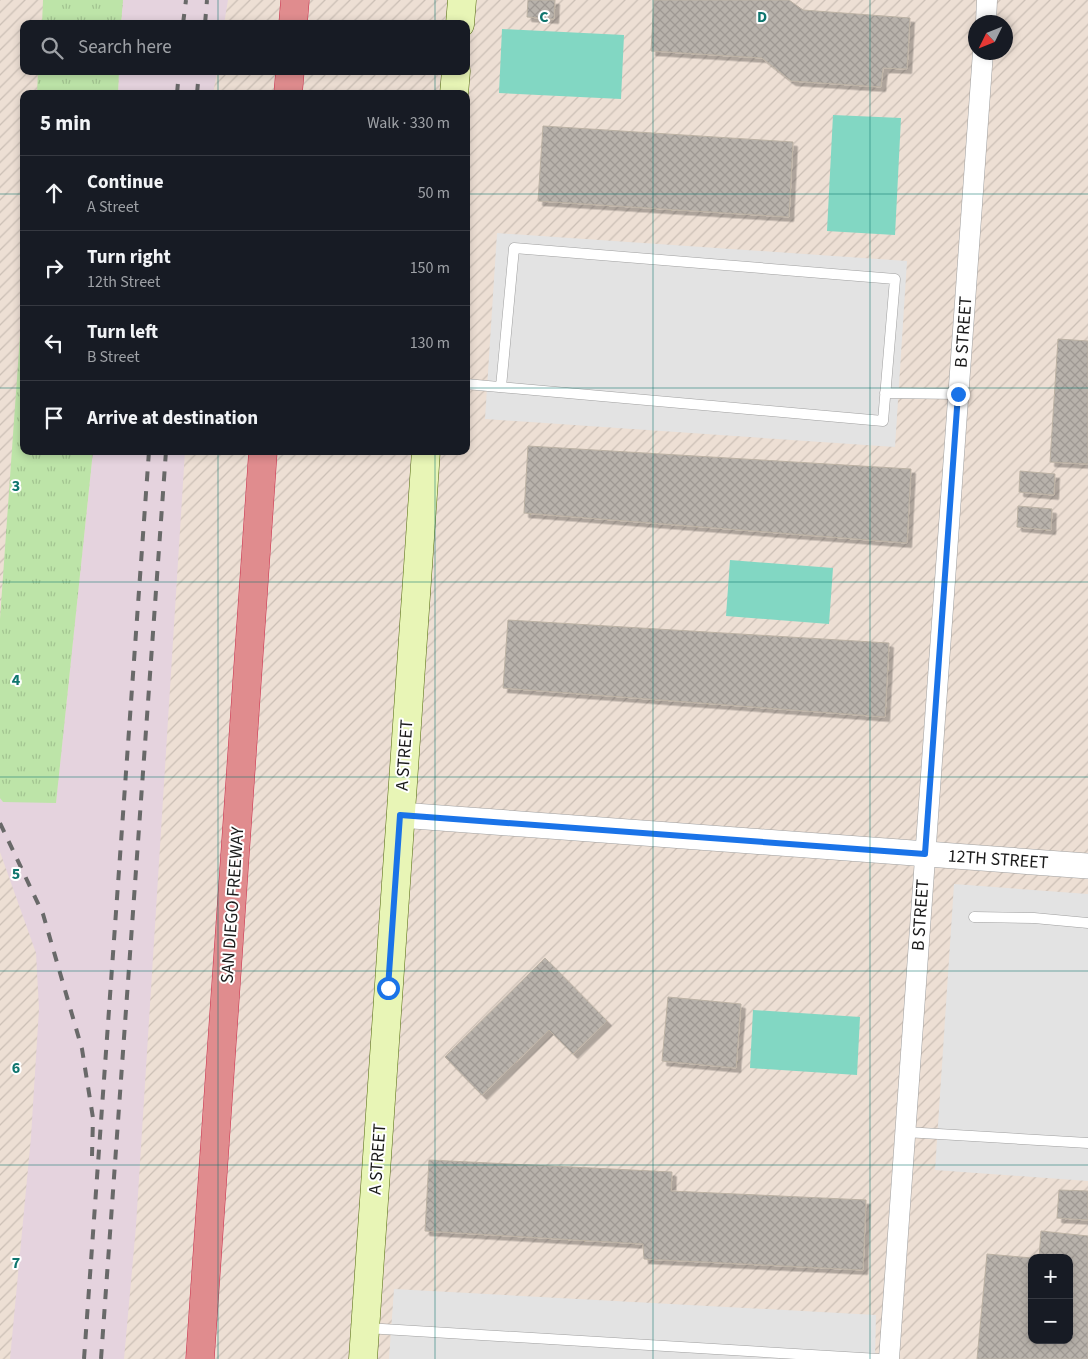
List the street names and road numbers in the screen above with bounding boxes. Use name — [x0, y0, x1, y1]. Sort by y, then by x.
street label: B STREET — [949, 295, 979, 369]
street label: A STREET — [390, 718, 419, 791]
street label: SAN DIEGO FREEWAY — [215, 825, 250, 984]
street label: 12TH STREET — [947, 844, 1049, 876]
street label: B STREET — [906, 878, 936, 952]
street label: A STREET — [363, 1122, 392, 1195]

